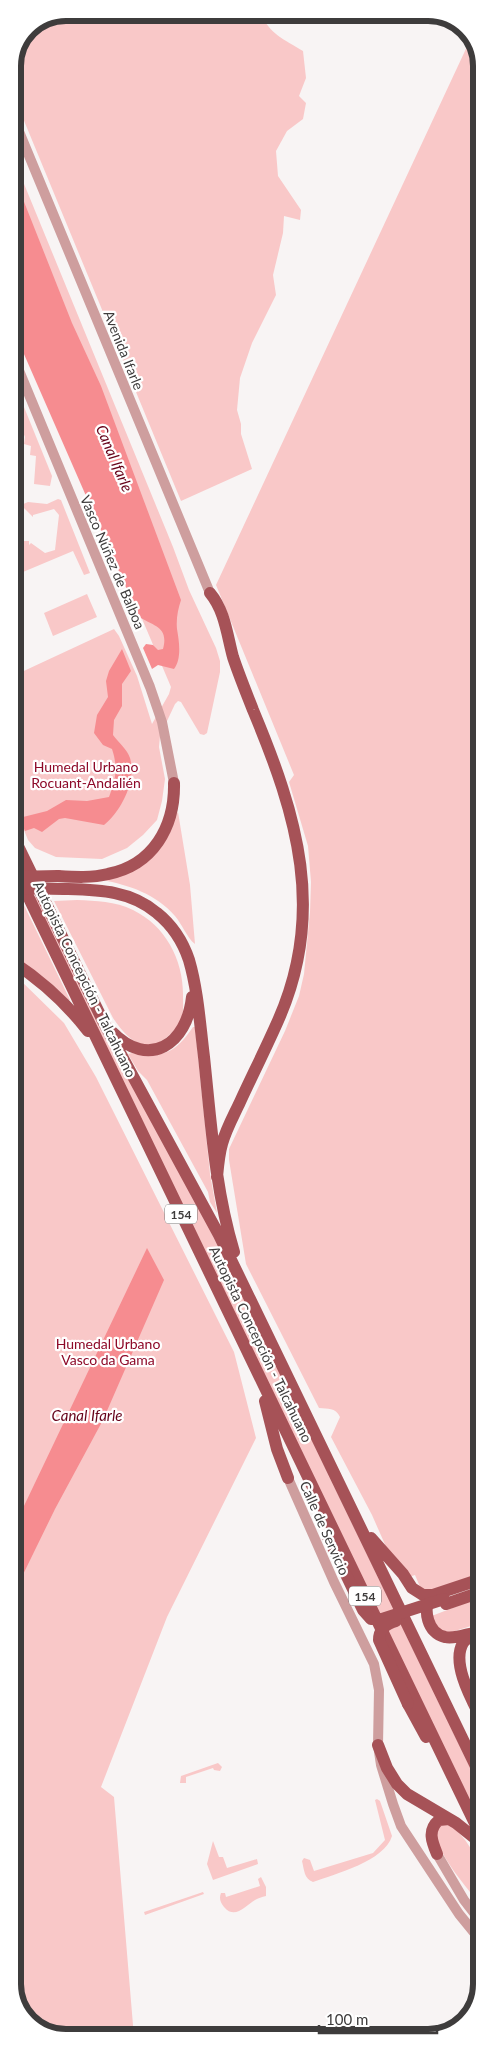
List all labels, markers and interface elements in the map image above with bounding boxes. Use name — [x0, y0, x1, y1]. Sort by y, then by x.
street label: Avenida Ifarle — [100, 308, 148, 392]
water label: Canal Ifarle — [93, 422, 137, 494]
street label: Vasco Núñez de Balboa — [77, 492, 149, 632]
park label: Humedal Urbano Rocuant-Andalién — [31, 758, 141, 791]
street label: Autopista Concepción - Talcahuano — [30, 878, 140, 1080]
road number: 154 — [165, 1204, 197, 1224]
street label: Autopista Concepción - Talcahuano — [206, 1243, 316, 1445]
park label: Humedal Urbano Vasco da Gama — [56, 1335, 160, 1368]
water label: Canal Ifarle — [51, 1406, 123, 1424]
street label: Calle de Servicio — [297, 1478, 353, 1578]
road number: 154 — [349, 1586, 381, 1605]
scale bar — [319, 2002, 436, 2034]
text: 100 m — [326, 2010, 368, 2028]

